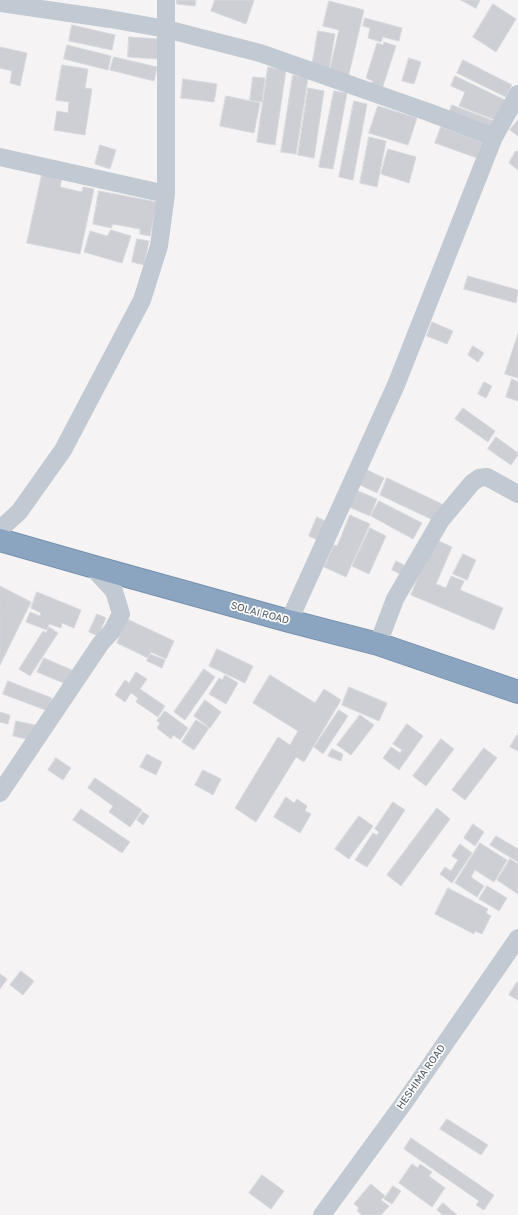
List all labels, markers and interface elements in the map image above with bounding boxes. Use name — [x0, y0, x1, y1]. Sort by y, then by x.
street label: SOLAI ROAD — [230, 599, 290, 627]
street label: HESHIMA ROAD — [394, 1042, 448, 1112]

